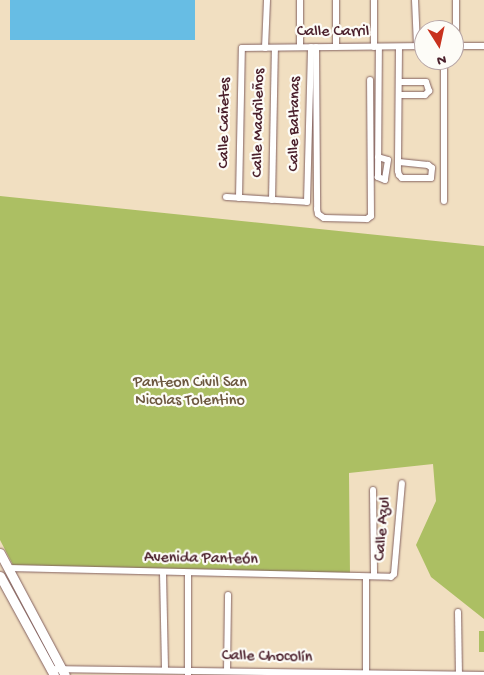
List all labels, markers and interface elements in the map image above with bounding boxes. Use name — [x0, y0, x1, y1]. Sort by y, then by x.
north arrow — [414, 20, 464, 70]
street label: Calle Carril — [297, 23, 369, 43]
text: N — [436, 50, 448, 68]
street label: Calle Madrileños — [249, 68, 271, 178]
street label: Calle Baltanas — [286, 76, 306, 172]
street label: Calle Cañetes — [216, 77, 236, 169]
park label: Panteon Civil San Nicolas Tolentino — [133, 374, 247, 412]
street label: Calle Azul — [372, 496, 396, 562]
street label: Avenida Panteón — [144, 549, 258, 571]
street label: Calle Chocolín — [222, 648, 312, 668]

